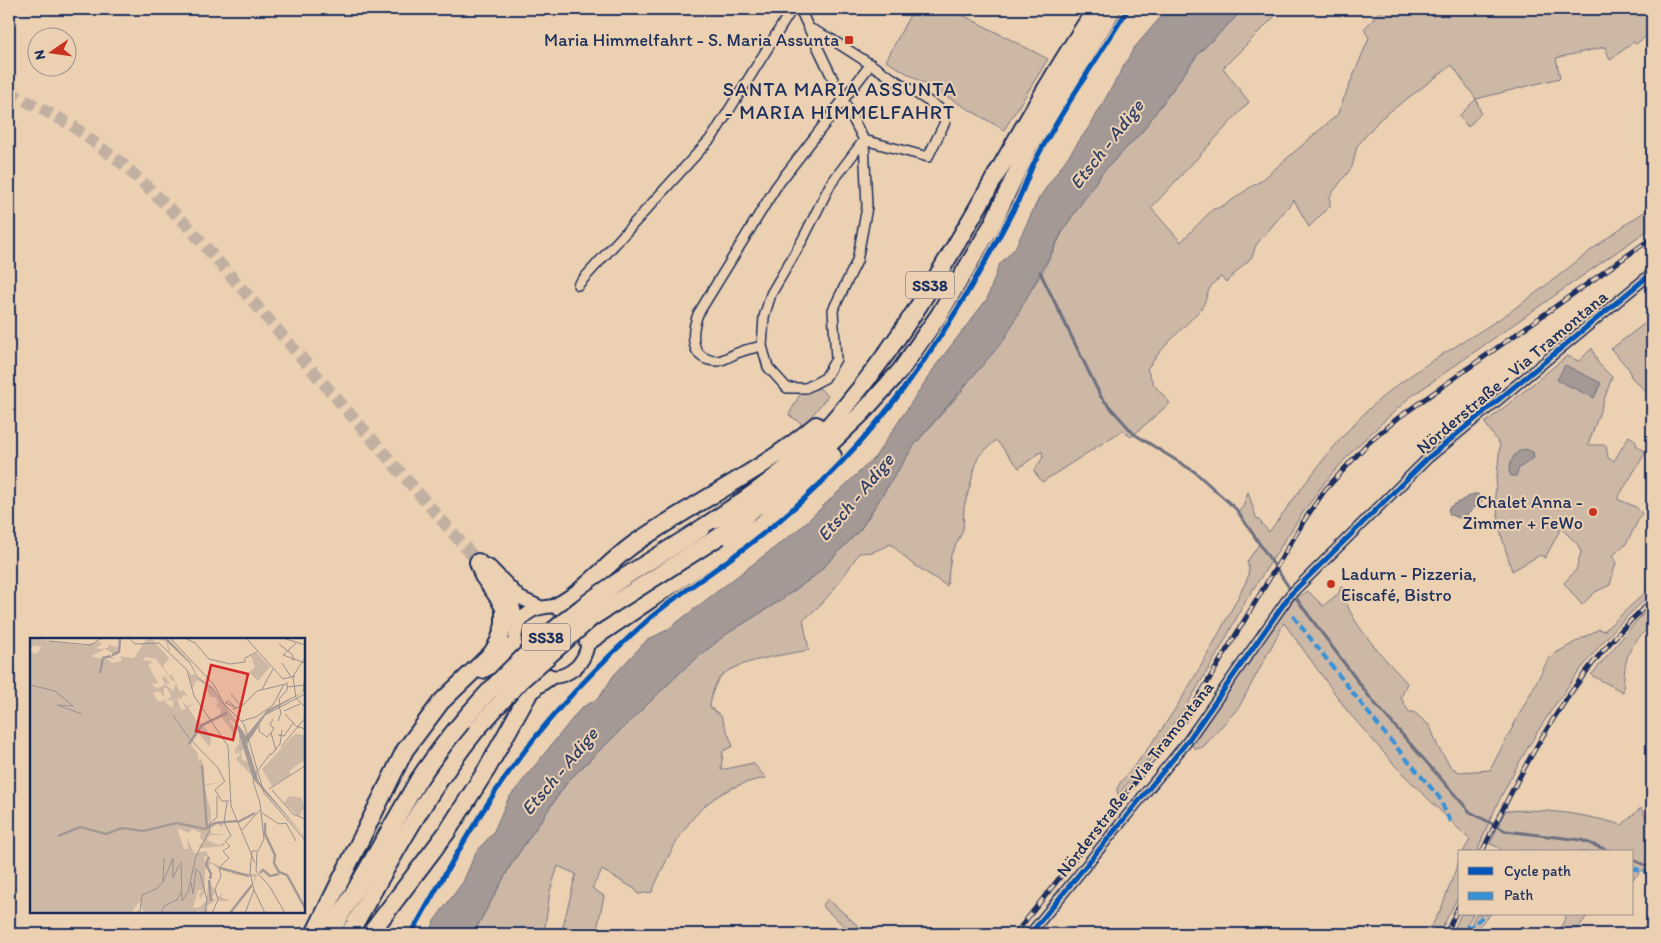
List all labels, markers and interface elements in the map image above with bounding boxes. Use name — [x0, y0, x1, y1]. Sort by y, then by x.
north arrow — [28, 28, 78, 78]
place label: Maria Himmelfahrt - S. Maria Assunta — [544, 29, 839, 51]
marker: Maria Himmelfahrt - S. Maria Assunta — [843, 34, 855, 46]
text: N — [30, 48, 49, 61]
district label: SANTA MARIA ASSUNTA - MARIA HIMMELFAHRT — [723, 77, 957, 124]
water label: Etsch - Adige — [1064, 94, 1149, 194]
road number: SS38 — [906, 272, 954, 298]
street label: Nörderstraße - Via Tramontana — [1412, 285, 1613, 458]
water label: Etsch - Adige — [812, 448, 899, 546]
place label: Chalet Anna - Zimmer + FeWo — [1463, 491, 1583, 534]
marker: Chalet Anna - Zimmer + FeWo — [1587, 506, 1599, 518]
place label: Ladurn - Pizzeria, Eiscafé, Bistro — [1341, 563, 1477, 606]
marker: Ladurn - Pizzeria, Eiscafé, Bistro — [1325, 578, 1337, 590]
road number: SS38 — [522, 624, 570, 650]
inset map — [30, 638, 305, 913]
street label: Nörderstraße - Via Tramontana — [1052, 676, 1219, 881]
water label: Etsch - Adige — [516, 722, 603, 820]
legend — [1458, 850, 1634, 916]
text: Cycle path — [1504, 862, 1571, 880]
text: Path — [1504, 886, 1533, 904]

